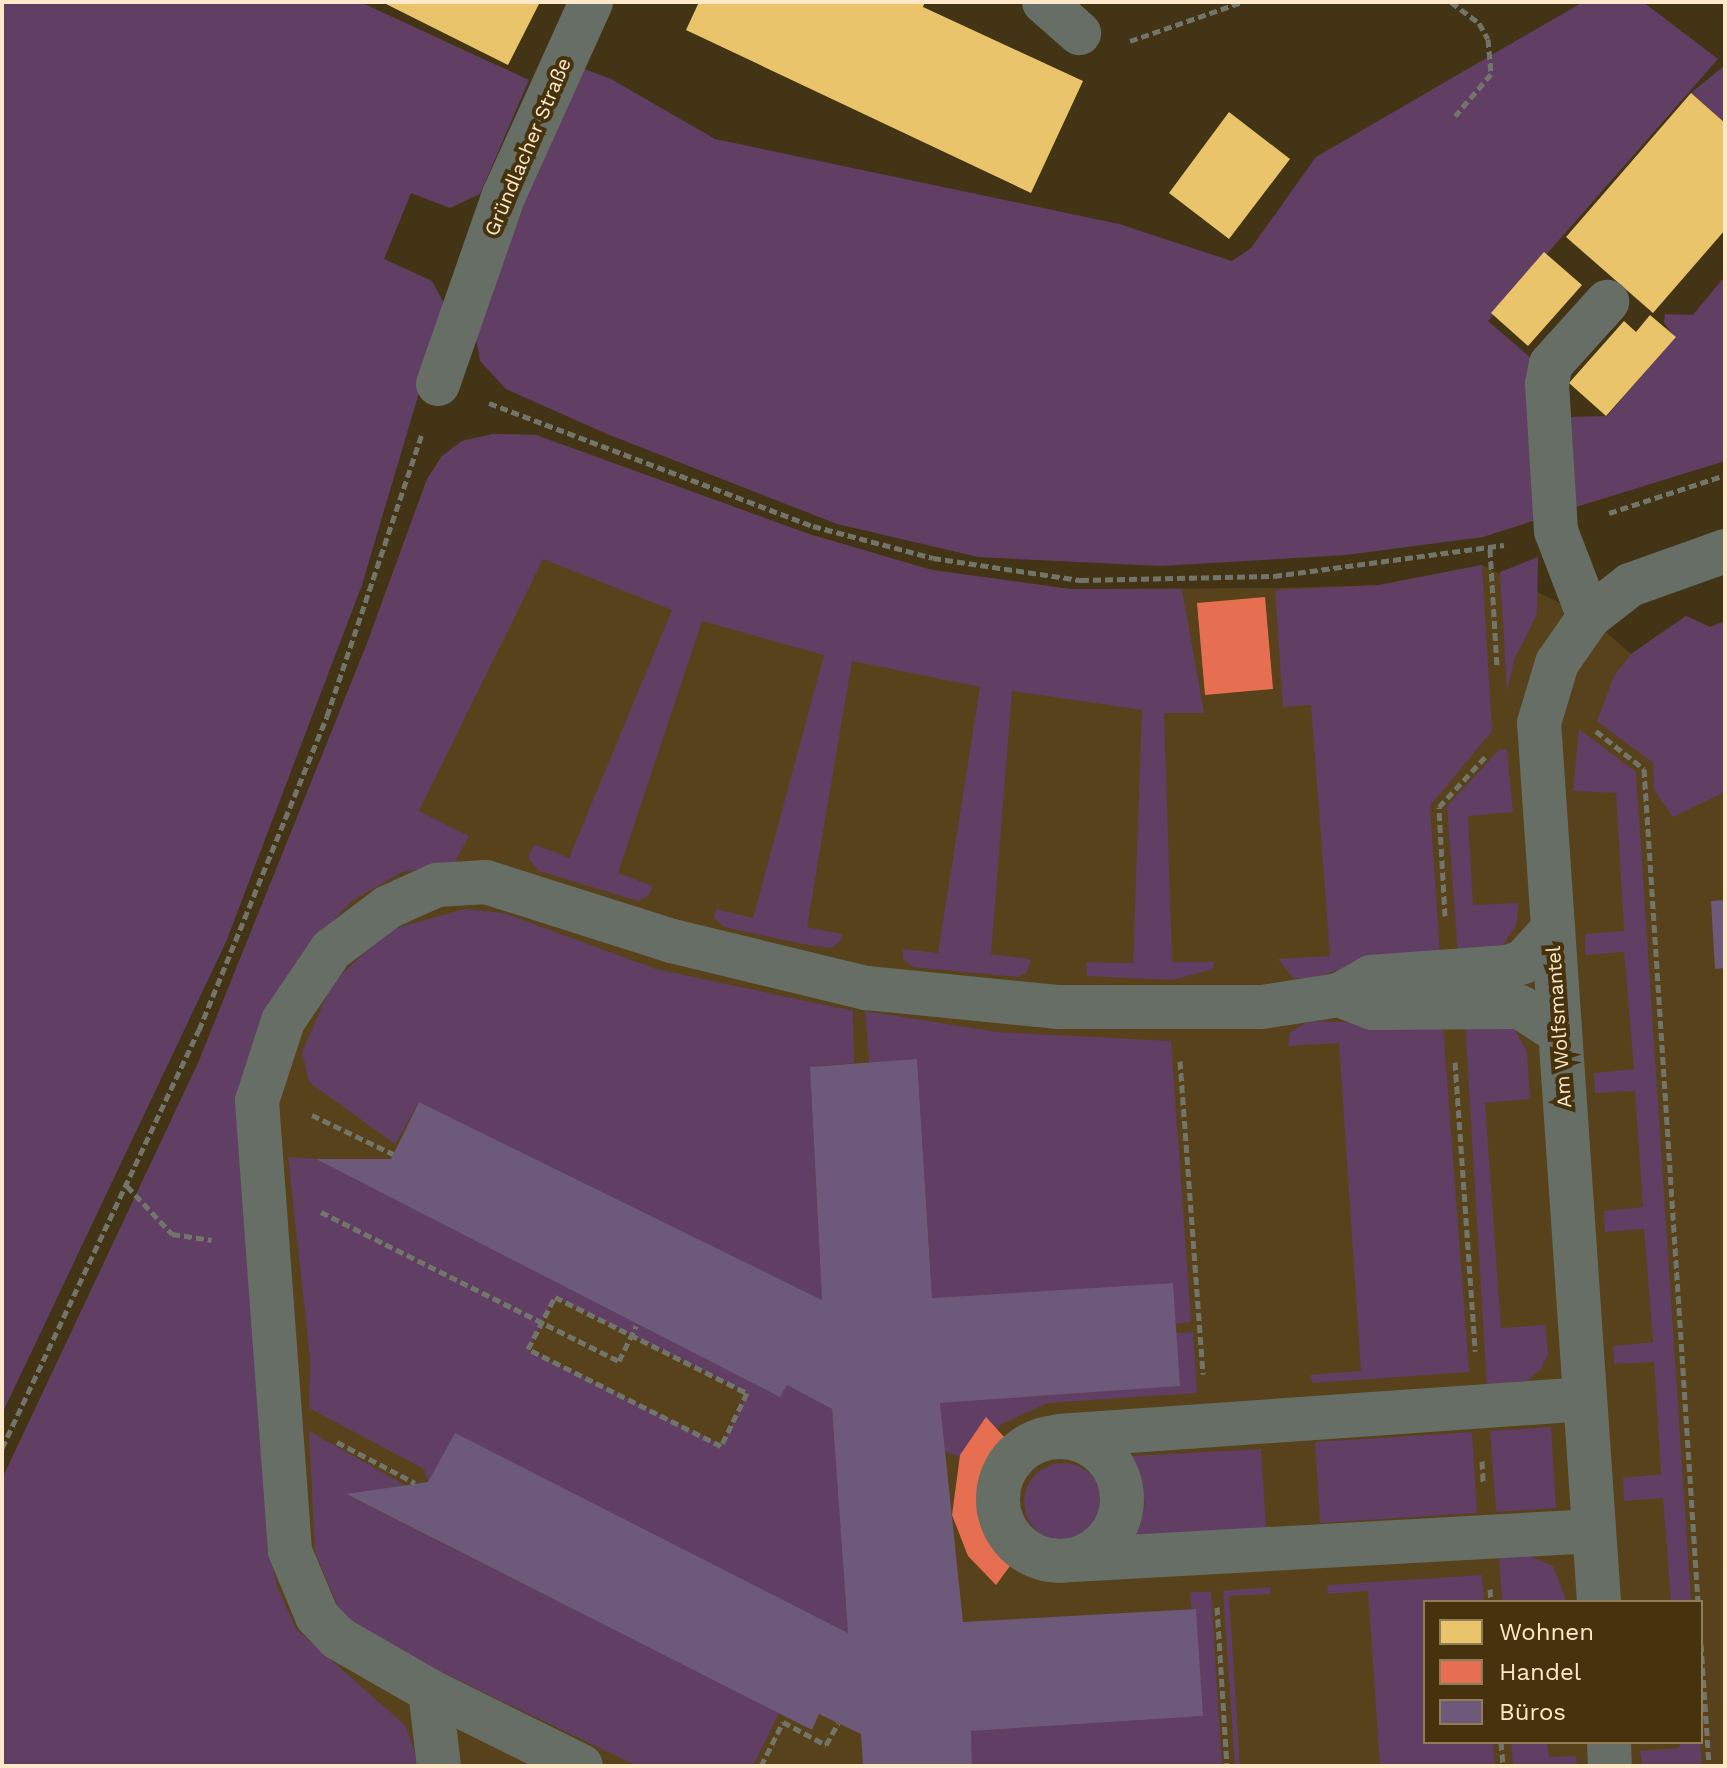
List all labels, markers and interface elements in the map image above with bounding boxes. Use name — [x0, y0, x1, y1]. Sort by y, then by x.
street label: Gründlacher Straße — [479, 54, 577, 240]
street label: Am Wolfsmantel — [1541, 945, 1577, 1109]
legend — [1423, 1600, 1703, 1744]
text: Wohnen — [1499, 1618, 1594, 1646]
text: Handel — [1499, 1658, 1581, 1686]
text: Büros — [1499, 1698, 1566, 1726]

